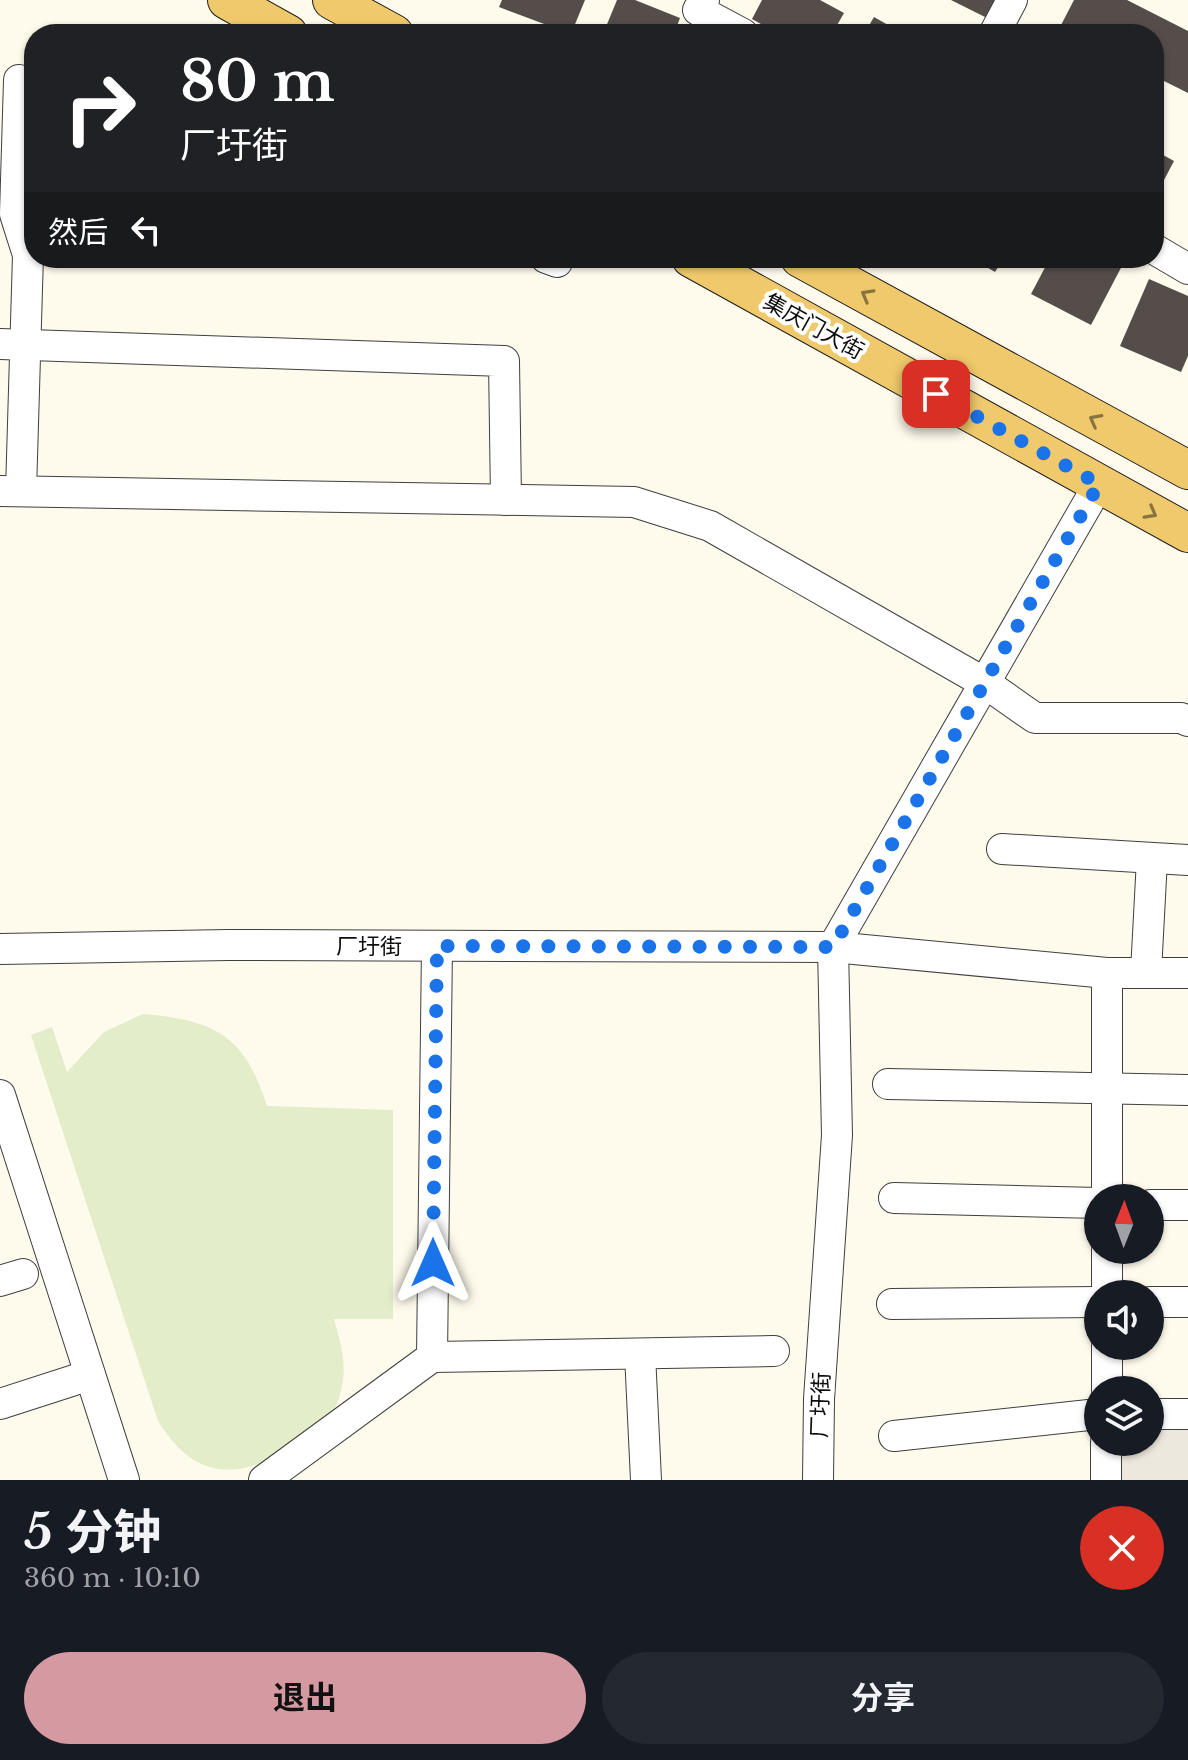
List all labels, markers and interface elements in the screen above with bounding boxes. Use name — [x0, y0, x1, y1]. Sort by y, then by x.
text: 80 m — [180, 47, 335, 116]
icon: right — [48, 56, 152, 160]
text: 厂圩街 — [180, 123, 288, 168]
icon: left — [124, 208, 168, 252]
text: 然后 — [48, 214, 108, 251]
street label: 集庆门大街 — [759, 288, 868, 365]
one-way arrow — [861, 289, 876, 305]
pin — [902, 360, 970, 428]
icon: arrive — [914, 372, 958, 416]
one-way arrow — [1088, 415, 1103, 430]
one-way arrow — [1143, 503, 1157, 519]
street label: 厂圩街 — [336, 933, 402, 960]
north arrow — [1084, 1184, 1164, 1264]
map controls — [1084, 1184, 1164, 1456]
position arrow — [391, 1221, 475, 1305]
button: sound — [1084, 1280, 1164, 1360]
street label: 厂圩街 — [806, 1372, 835, 1438]
button: layers — [1084, 1376, 1164, 1456]
text: 5 分钟 — [24, 1502, 161, 1562]
button: close — [1080, 1506, 1164, 1590]
text: 360 m · 10:10 — [24, 1562, 201, 1594]
button: 退出 — [24, 1652, 586, 1744]
button: 分享 — [602, 1652, 1164, 1744]

